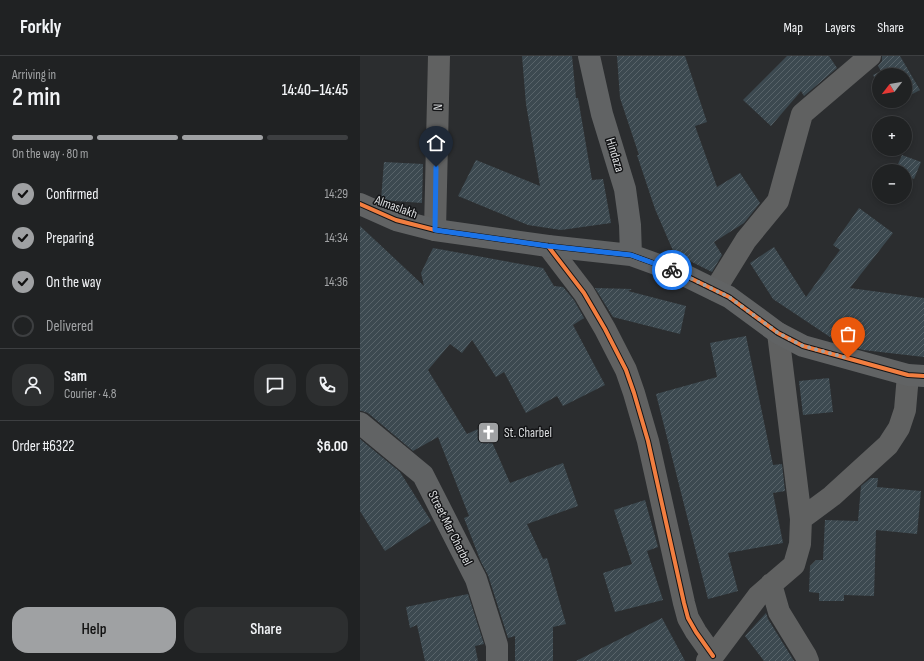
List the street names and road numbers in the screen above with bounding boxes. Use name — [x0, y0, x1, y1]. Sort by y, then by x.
street label: N — [430, 104, 446, 110]
street label: Hindaza — [602, 136, 628, 174]
street label: Almaslakh — [372, 192, 419, 222]
street label: Street Mar Charbel — [424, 488, 476, 568]

